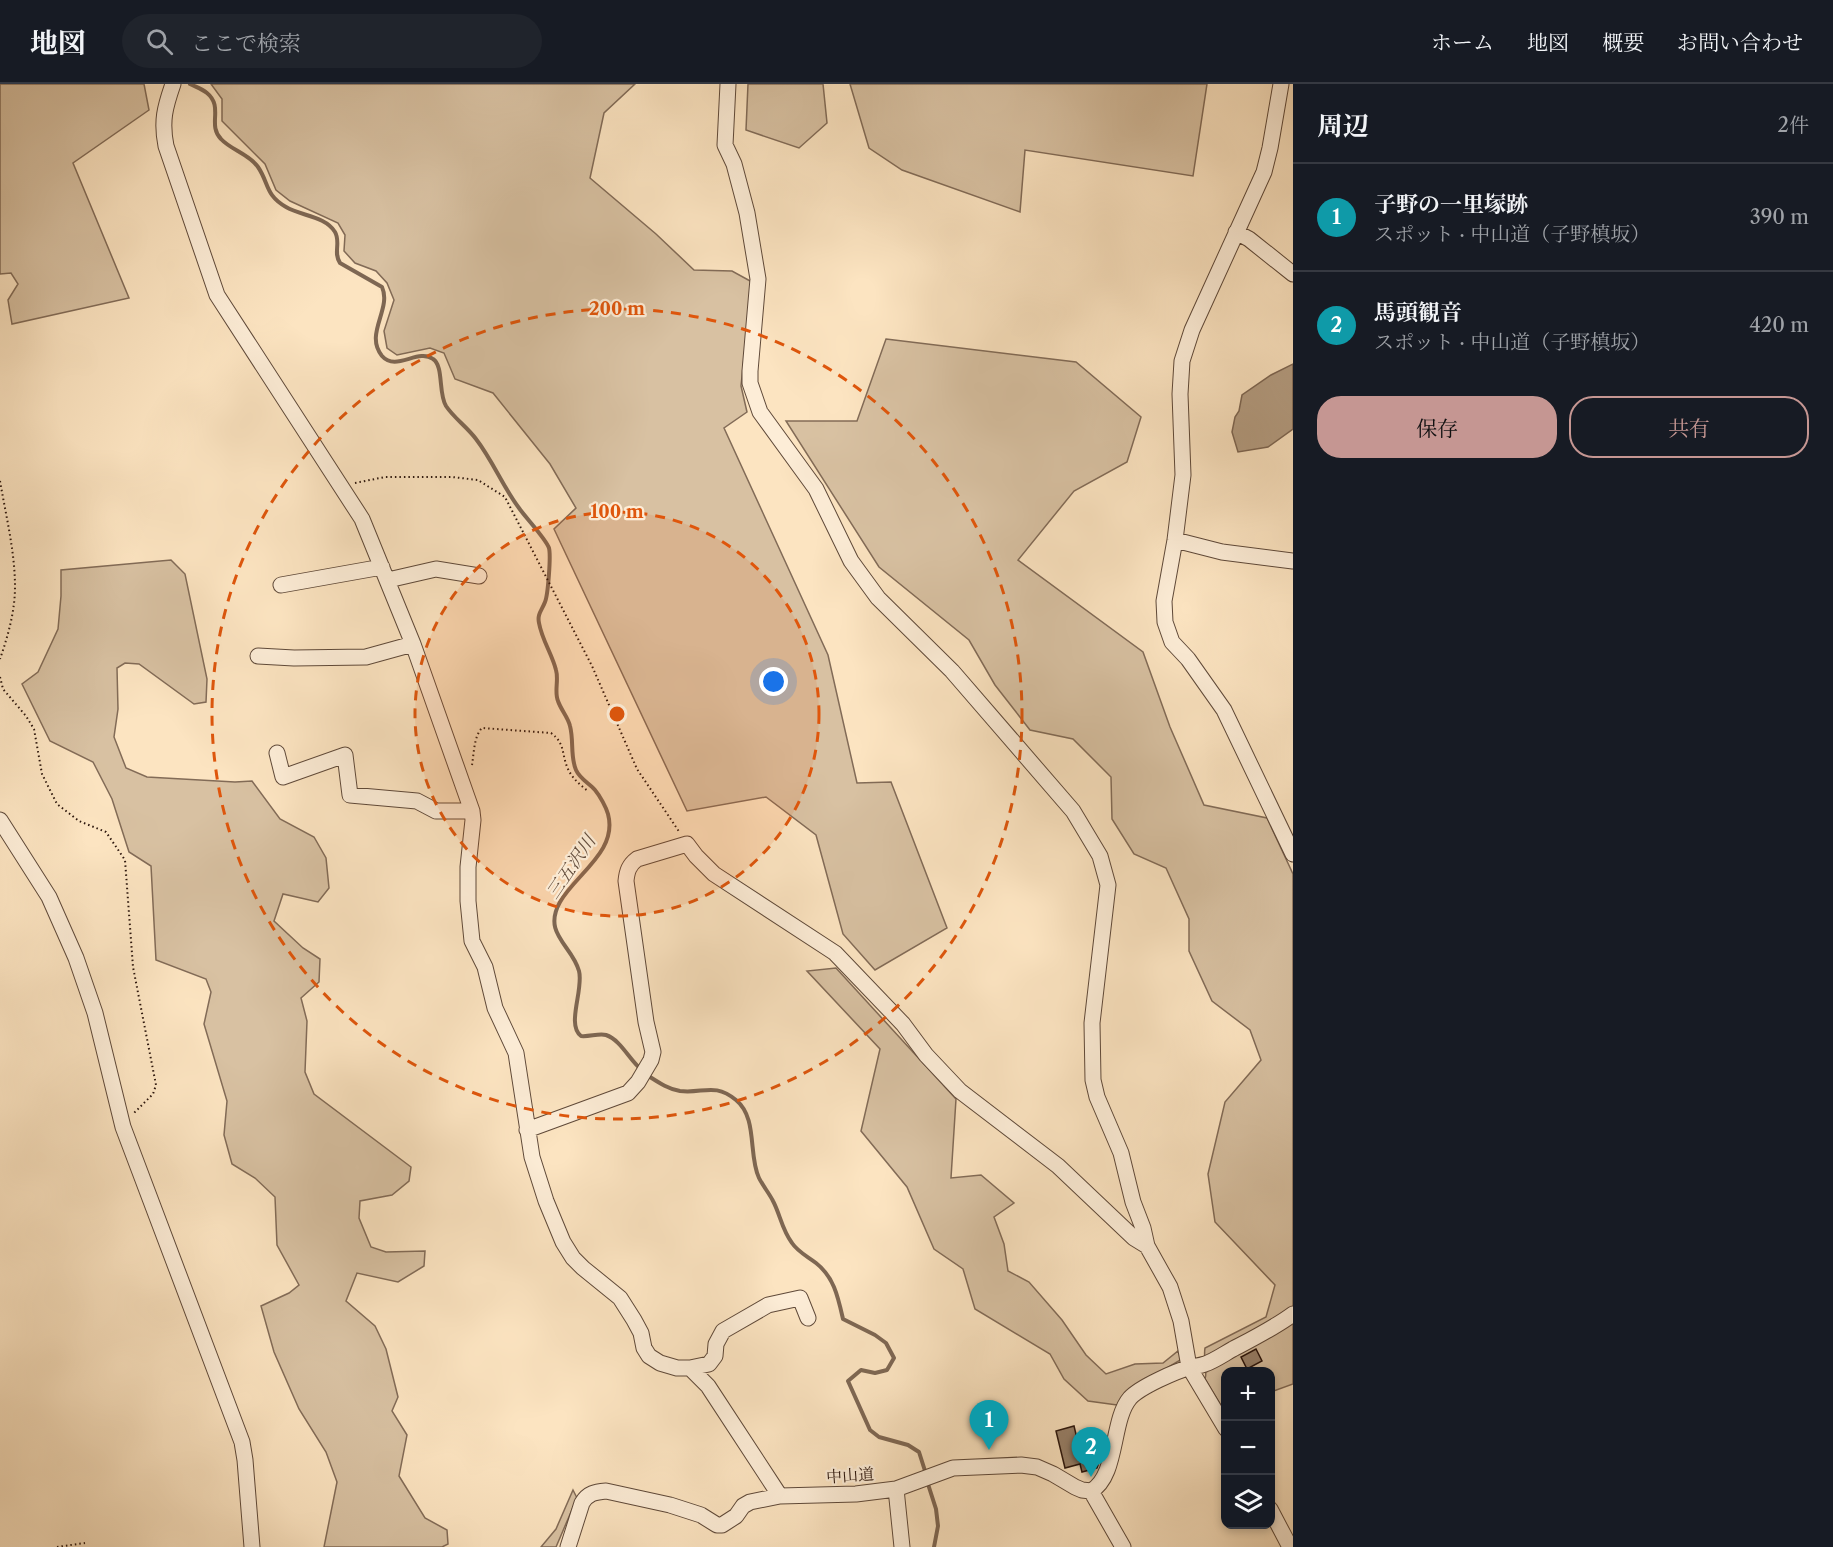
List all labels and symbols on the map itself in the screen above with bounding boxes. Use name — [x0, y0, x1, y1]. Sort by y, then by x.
text: 200 m — [589, 298, 645, 320]
text: 100 m — [590, 501, 644, 523]
your location — [759, 667, 788, 696]
centre of rings — [607, 704, 627, 724]
water label: 三五沢川 — [542, 829, 601, 903]
pin: 1 — [970, 1400, 1008, 1450]
pin: 2 — [1072, 1428, 1110, 1477]
street label: 中山道 — [825, 1463, 875, 1487]

